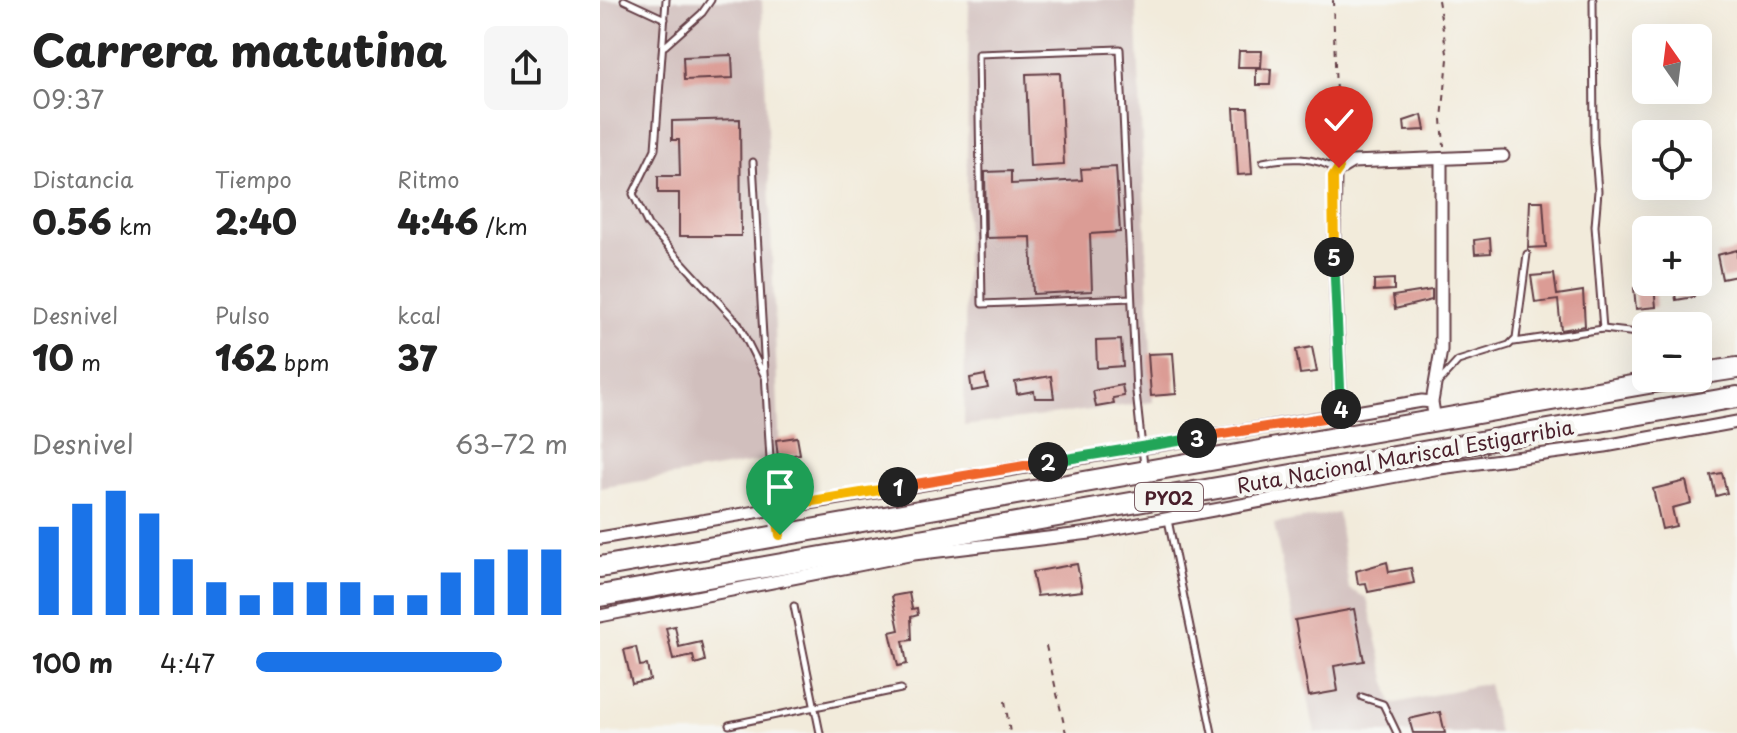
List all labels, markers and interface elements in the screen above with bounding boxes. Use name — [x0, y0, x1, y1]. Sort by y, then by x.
text: Carrera matutina — [32, 16, 447, 82]
north arrow — [1632, 24, 1712, 104]
map controls — [1632, 24, 1712, 392]
button: share — [484, 26, 568, 110]
text: 09:37 — [32, 79, 104, 118]
pin — [1305, 86, 1373, 168]
icon: check — [1317, 98, 1361, 142]
button: locate — [1632, 120, 1712, 200]
text: Distancia — [32, 162, 134, 195]
text: Tiempo — [215, 162, 292, 195]
text: Ritmo — [397, 162, 459, 195]
text: 0.56 — [32, 195, 112, 247]
text: 2:40 — [215, 195, 297, 247]
text: 4:46 — [397, 195, 478, 247]
text: km — [112, 209, 152, 242]
text: /km — [478, 209, 528, 242]
button: + — [1632, 216, 1712, 296]
pin: 5 — [1314, 237, 1354, 277]
text: 5 — [1327, 240, 1341, 273]
text: Desnivel — [32, 298, 118, 331]
text: Pulso — [215, 298, 270, 331]
text: kcal — [397, 298, 441, 331]
button: − — [1632, 312, 1712, 392]
text: 10 — [32, 331, 74, 383]
text: 162 — [215, 331, 277, 383]
text: 37 — [397, 331, 437, 383]
text: m — [74, 345, 101, 378]
text: bpm — [277, 345, 330, 378]
pin: 4 — [1321, 389, 1361, 429]
text: 4 — [1334, 392, 1348, 425]
street label: Ruta Nacional Mariscal Estigarribia — [1234, 411, 1577, 500]
pin: 3 — [1177, 418, 1217, 458]
text: 3 — [1190, 421, 1204, 454]
text: Desnivel — [32, 424, 133, 463]
text: 63–72 m — [455, 424, 568, 463]
pin: 2 — [1028, 442, 1068, 482]
text: 2 — [1040, 445, 1056, 478]
pin — [746, 453, 814, 535]
icon: arrive — [758, 465, 802, 509]
pin: 1 — [878, 467, 918, 507]
text: 1 — [893, 470, 903, 503]
road number: PY02 — [1135, 483, 1203, 511]
text: 100 m — [32, 643, 113, 682]
text: 4:47 — [160, 643, 215, 682]

